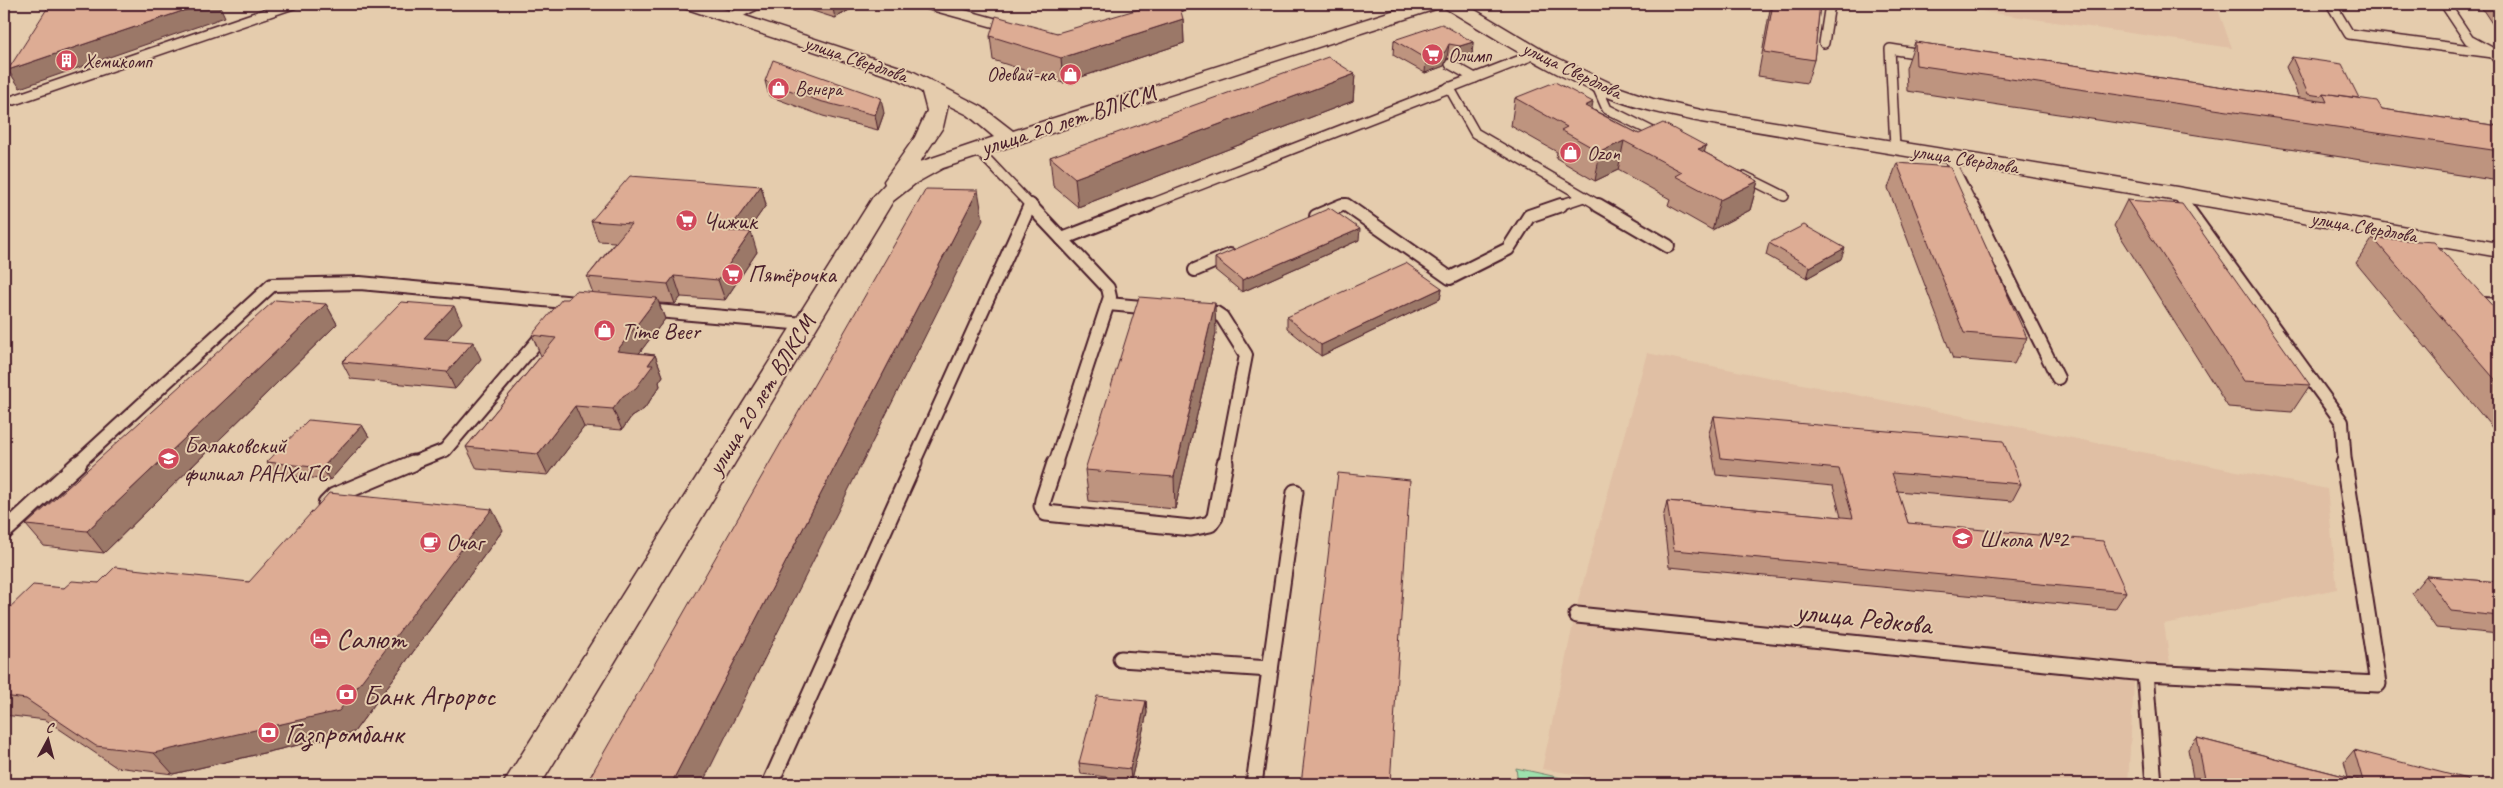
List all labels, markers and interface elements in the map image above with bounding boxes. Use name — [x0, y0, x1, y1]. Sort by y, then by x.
street label: улица Свердлова — [800, 29, 912, 89]
street label: улица Свердлова — [1517, 35, 1627, 106]
supermarket icon: Олимп — [1420, 43, 1444, 67]
place label: Олимп — [1448, 43, 1493, 68]
building icon: Хемикомп — [55, 49, 79, 73]
place label: Хемикомп — [83, 49, 153, 74]
place label: Одевай-ка — [987, 62, 1056, 87]
shop icon: Одевай-ка — [1059, 62, 1083, 86]
shop icon: Венера — [767, 76, 791, 100]
place label: Венера — [795, 76, 844, 101]
street label: улица 20 лет ВЛКСМ — [975, 77, 1161, 163]
street label: улица Свердлова — [1909, 138, 2022, 180]
shop icon: Ozon — [1559, 141, 1583, 165]
place label: Ozon — [1587, 141, 1621, 166]
street label: улица Свердлова — [2308, 205, 2421, 249]
place label: Чижик — [703, 206, 759, 236]
supermarket icon: Чижик — [675, 209, 699, 233]
place label: Пятёрочка — [748, 259, 837, 289]
supermarket icon: Пятёрочка — [720, 262, 744, 286]
street label: улица 20 лет ВЛКСМ — [699, 308, 823, 482]
place label: Time Beer — [621, 316, 702, 346]
shop icon: Time Beer — [593, 319, 617, 343]
place label: Балаковский филиал РАНХиГС — [184, 430, 331, 488]
school or university icon: Балаковский филиал РАНХиГС — [156, 447, 180, 471]
place label: Школа №2 — [1979, 524, 2071, 554]
place label: Очаг — [446, 527, 486, 557]
school or university icon: Школа №2 — [1951, 527, 1975, 551]
cafe icon: Очаг — [418, 530, 442, 554]
street label: улица Редкова — [1793, 592, 1936, 644]
place label: Салют — [336, 620, 408, 657]
hotel icon: Салют — [308, 626, 332, 650]
place label: Банк Агророс — [363, 677, 497, 714]
bank icon: Банк Агророс — [335, 683, 359, 707]
place label: Газпромбанк — [285, 715, 407, 752]
north arrow — [22, 716, 72, 766]
text: С — [45, 719, 56, 737]
bank icon: Газпромбанк — [257, 721, 281, 745]

